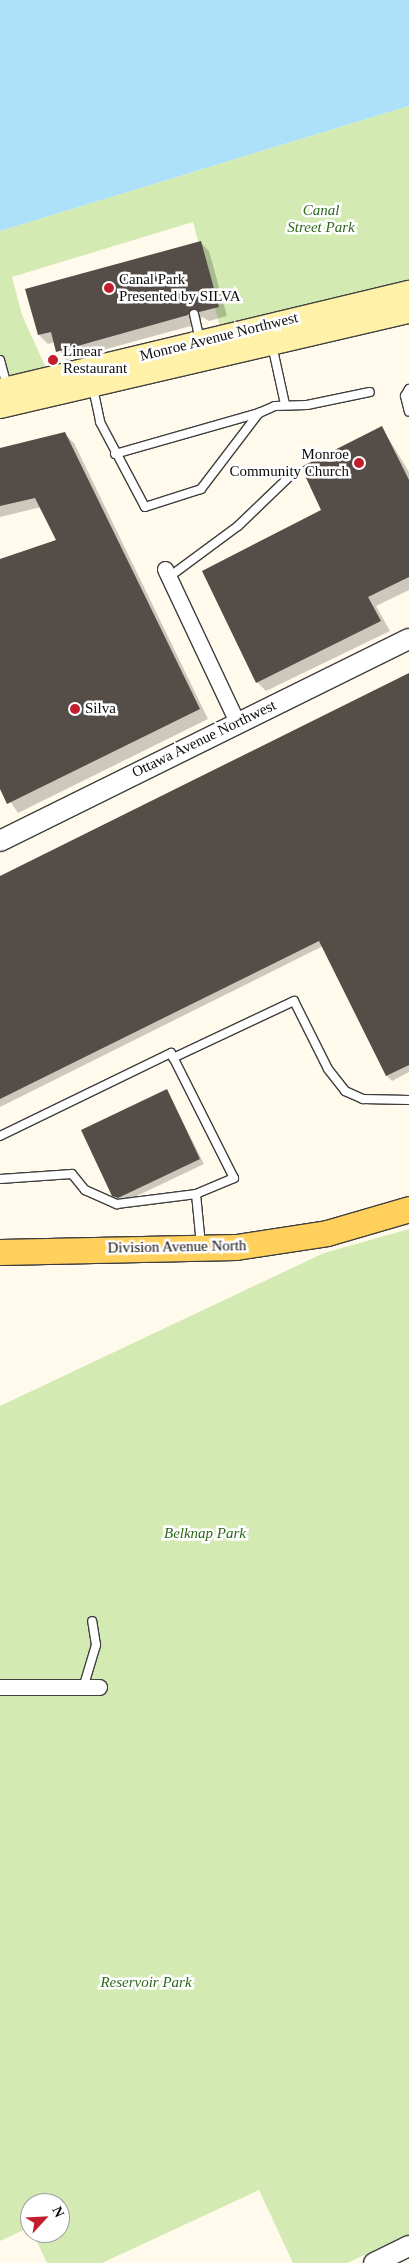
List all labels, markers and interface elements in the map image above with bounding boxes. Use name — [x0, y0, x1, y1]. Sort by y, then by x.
park label: Canal Street Park — [287, 201, 355, 236]
place label: Canal Park Presented by SILVA — [119, 270, 241, 305]
marker: Canal Park Presented by SILVA — [103, 282, 115, 294]
street label: Monroe Avenue Northwest — [138, 309, 300, 365]
place label: Linear Restaurant — [63, 342, 127, 377]
marker: Linear Restaurant — [47, 354, 59, 366]
place label: Monroe Community Church — [229, 445, 349, 480]
marker: Monroe Community Church — [353, 457, 365, 469]
street label: Ottawa Avenue Northwest — [129, 696, 279, 782]
place label: Silva — [85, 700, 116, 718]
marker: Silva — [69, 703, 81, 715]
street label: Division Avenue North — [107, 1237, 247, 1257]
park label: Belknap Park — [164, 1525, 246, 1543]
park label: Reservoir Park — [100, 1974, 192, 1992]
north arrow — [20, 2193, 70, 2243]
text: N — [49, 2204, 67, 2220]

